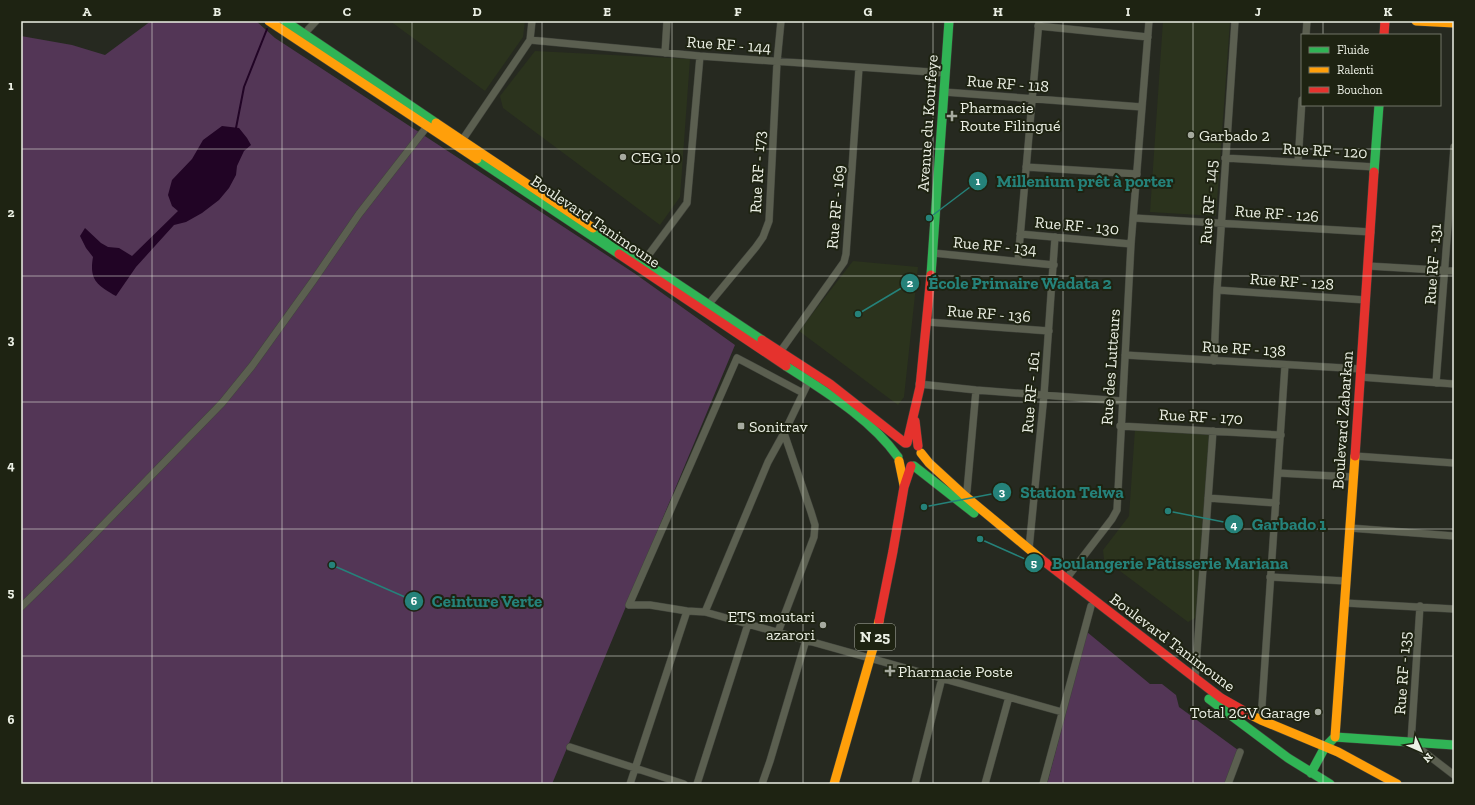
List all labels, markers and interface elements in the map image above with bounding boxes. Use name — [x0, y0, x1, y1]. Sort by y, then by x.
text: A — [83, 4, 92, 19]
text: B — [213, 4, 221, 19]
text: C — [343, 4, 351, 19]
text: D — [472, 4, 482, 19]
text: E — [603, 4, 611, 19]
text: F — [734, 4, 742, 19]
text: G — [864, 4, 873, 19]
text: H — [993, 4, 1003, 19]
text: I — [1126, 4, 1131, 19]
text: J — [1255, 4, 1261, 19]
text: K — [1384, 4, 1393, 19]
street label: Rue RF - 144 — [686, 32, 772, 57]
legend — [1301, 34, 1441, 106]
text: Fluide — [1337, 43, 1370, 57]
street label: Avenue du Kourfeye — [913, 54, 942, 192]
text: Ralenti — [1337, 63, 1374, 77]
street label: Rue RF - 118 — [966, 71, 1050, 96]
text: 1 — [8, 78, 14, 93]
text: Bouchon — [1337, 83, 1383, 97]
place label: Pharmacie Route Filingué — [960, 98, 1061, 135]
marker: Pharmacie Route Filingué — [947, 111, 957, 121]
place label: Garbado 2 — [1199, 126, 1270, 145]
street label: Rue RF - 173 — [746, 130, 769, 214]
marker: Garbado 2 — [1186, 130, 1196, 140]
street label: Rue RF - 120 — [1282, 139, 1368, 162]
place label: CEG 10 — [631, 148, 681, 167]
marker: CEG 10 — [618, 152, 628, 162]
street label: Rue RF - 145 — [1196, 159, 1221, 245]
street label: Rue RF - 169 — [822, 164, 849, 250]
callout: Millenium prêt à porter — [968, 166, 1181, 195]
street label: Boulevard Tanimoune — [528, 171, 664, 272]
text: Millenium prêt à porter — [996, 171, 1174, 191]
text: 1 — [976, 174, 981, 188]
street label: Rue RF - 126 — [1234, 201, 1320, 226]
text: 2 — [8, 205, 15, 220]
street label: Rue RF - 130 — [1034, 212, 1120, 239]
street label: Rue RF - 131 — [1420, 223, 1445, 305]
street label: Rue RF - 134 — [952, 232, 1038, 259]
callout: École Primaire Wadata 2 — [900, 269, 1120, 298]
street label: Rue RF - 128 — [1249, 269, 1335, 294]
text: École Primaire Wadata 2 — [928, 273, 1112, 293]
text: 2 — [907, 276, 914, 290]
street label: Rue RF - 136 — [946, 301, 1031, 326]
street label: Rue des Lutteurs — [1097, 308, 1124, 426]
text: 3 — [8, 332, 15, 347]
street label: Rue RF - 138 — [1202, 337, 1286, 360]
street label: Rue RF - 161 — [1017, 350, 1044, 434]
street label: Boulevard Zabarkan — [1328, 350, 1357, 490]
street label: Rue RF - 170 — [1159, 405, 1243, 428]
place label: Sonitrav — [749, 417, 808, 436]
marker: Sonitrav — [736, 421, 746, 431]
text: 4 — [7, 458, 15, 473]
callout: Station Telwa — [992, 478, 1131, 507]
text: Station Telwa — [1020, 482, 1124, 502]
text: 3 — [999, 485, 1006, 499]
callout: Garbado 1 — [1224, 510, 1334, 539]
text: Garbado 1 — [1252, 514, 1326, 534]
text: 4 — [1231, 518, 1238, 532]
callout: Boulangerie Pâtisserie Mariana — [1024, 548, 1297, 577]
text: Boulangerie Pâtisserie Mariana — [1052, 553, 1289, 573]
text: 5 — [1031, 556, 1037, 570]
text: 5 — [8, 585, 15, 600]
callout: Ceinture Verte — [404, 586, 551, 615]
street label: Boulevard Tanimoune — [1106, 589, 1239, 696]
text: Ceinture Verte — [432, 591, 542, 611]
text: 6 — [411, 594, 418, 608]
place label: ETS moutari azarori — [728, 607, 816, 644]
marker: ETS moutari azarori — [818, 620, 828, 630]
road number: N 25 — [855, 624, 895, 650]
street label: Rue RF - 135 — [1390, 631, 1415, 715]
place label: Pharmacie Poste — [898, 662, 1013, 681]
marker: Pharmacie Poste — [885, 666, 895, 676]
place label: Total 2CV Garage — [1190, 703, 1310, 722]
marker: Total 2CV Garage — [1313, 707, 1323, 717]
text: 6 — [8, 712, 15, 727]
north arrow — [1401, 731, 1441, 771]
text: N — [1420, 750, 1435, 766]

